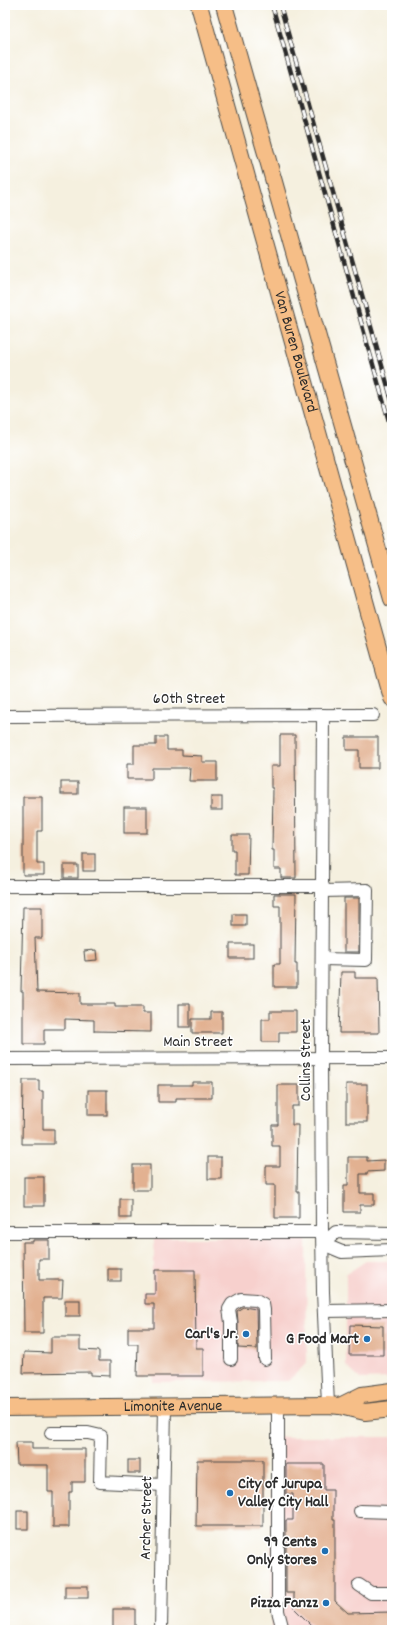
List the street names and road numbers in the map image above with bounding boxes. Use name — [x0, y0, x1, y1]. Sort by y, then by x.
street label: Van Buren Boulevard — [268, 289, 323, 415]
street label: 60th Street — [153, 688, 225, 711]
street label: Collins Street — [295, 1019, 318, 1101]
street label: Main Street — [163, 1031, 233, 1054]
street label: Limonite Avenue — [124, 1394, 222, 1418]
street label: Archer Street — [135, 1476, 159, 1560]

